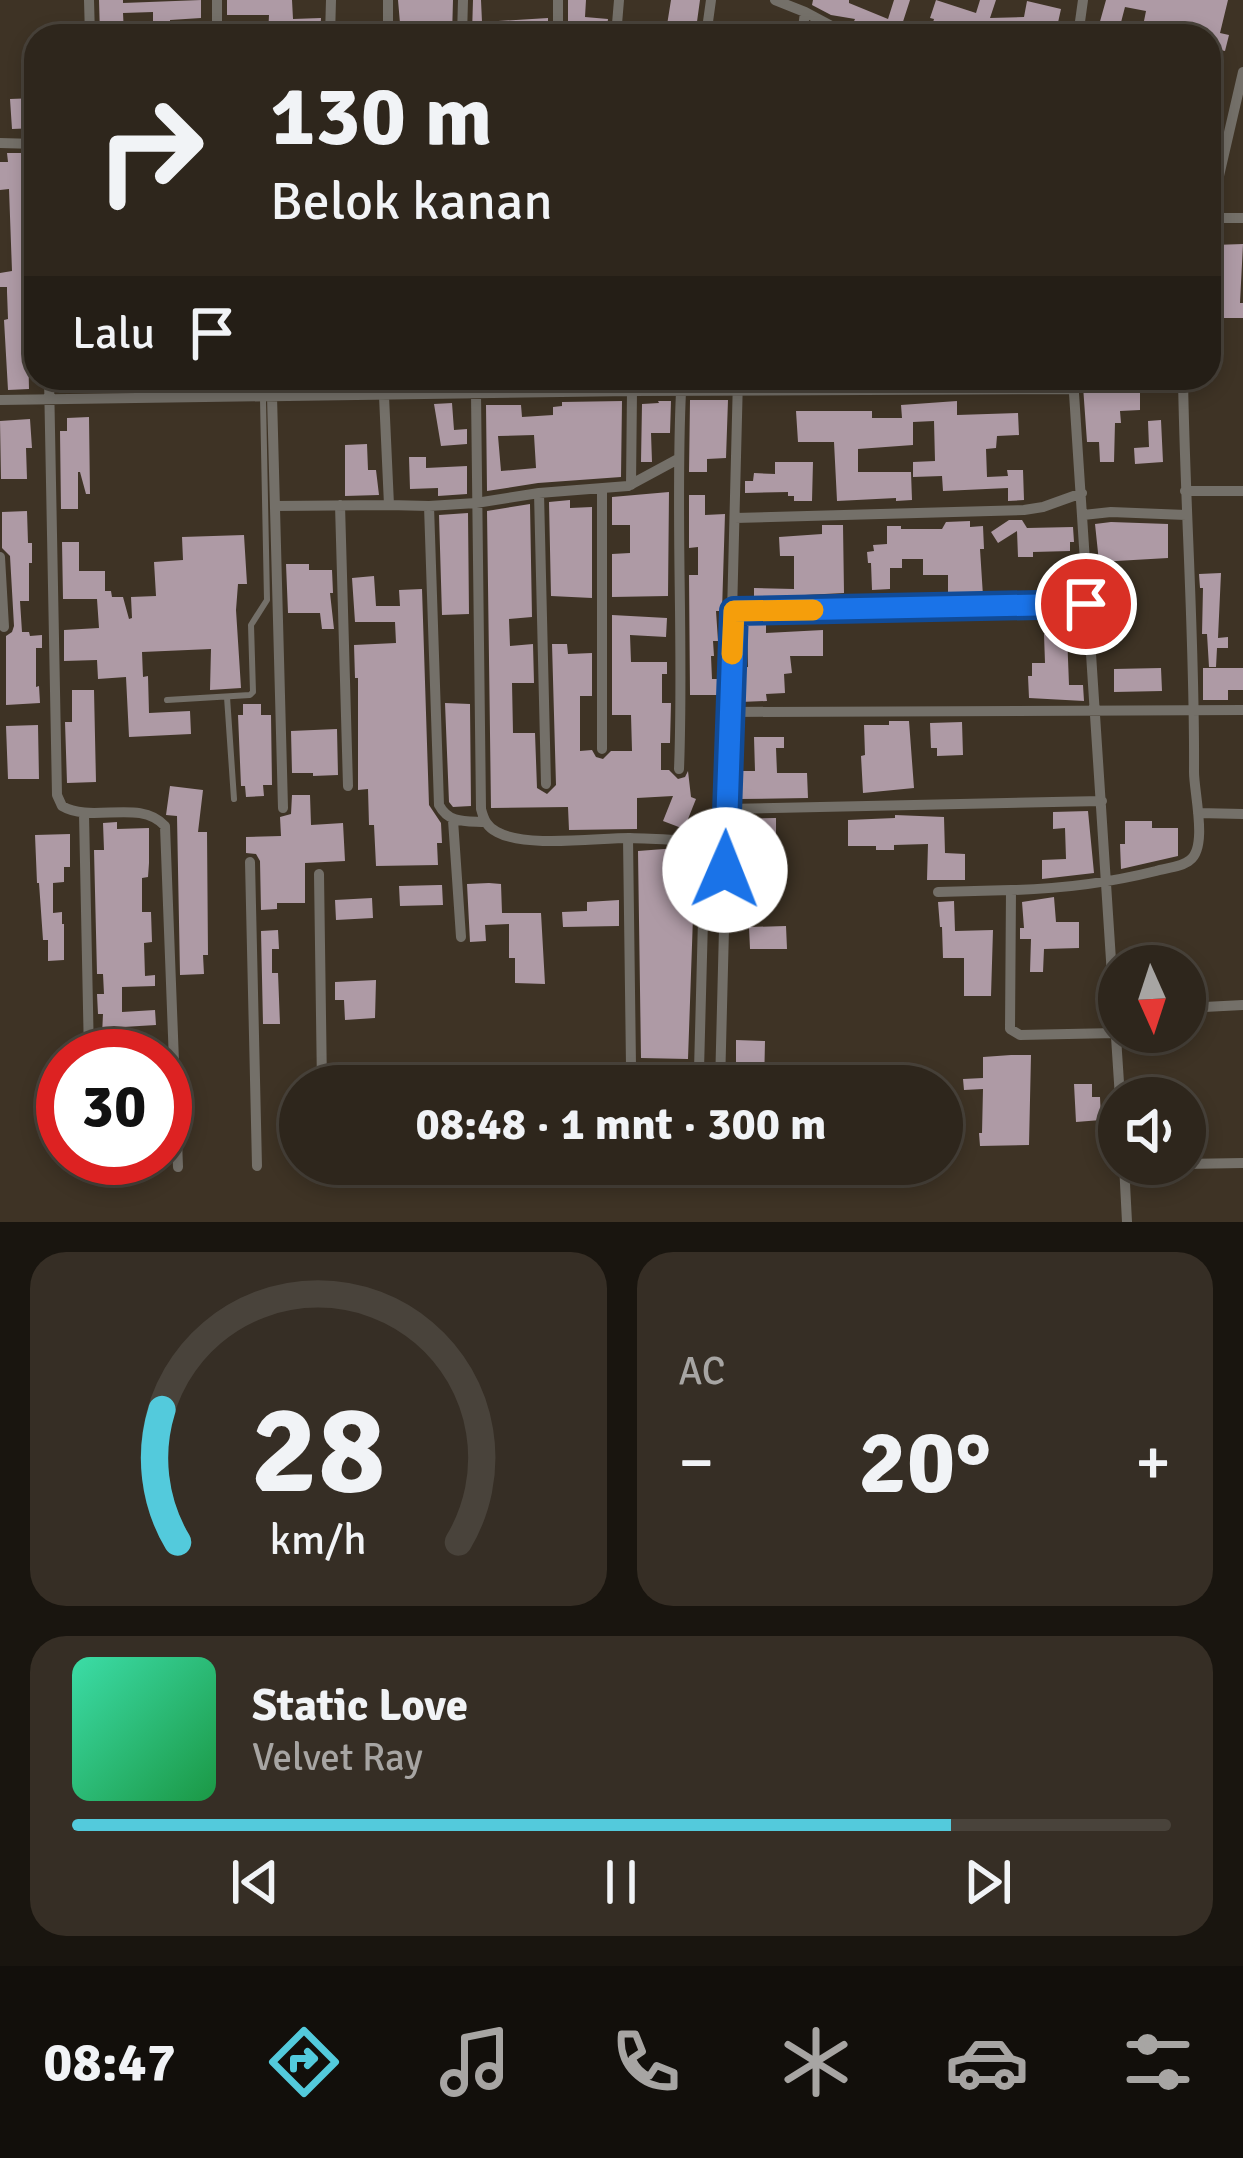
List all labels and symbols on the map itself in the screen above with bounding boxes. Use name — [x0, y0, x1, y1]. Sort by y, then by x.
pin — [1035, 553, 1137, 655]
position arrow — [662, 807, 788, 933]
north arrow — [1098, 945, 1206, 1053]
speed limit sign: 30 — [36, 1029, 192, 1185]

